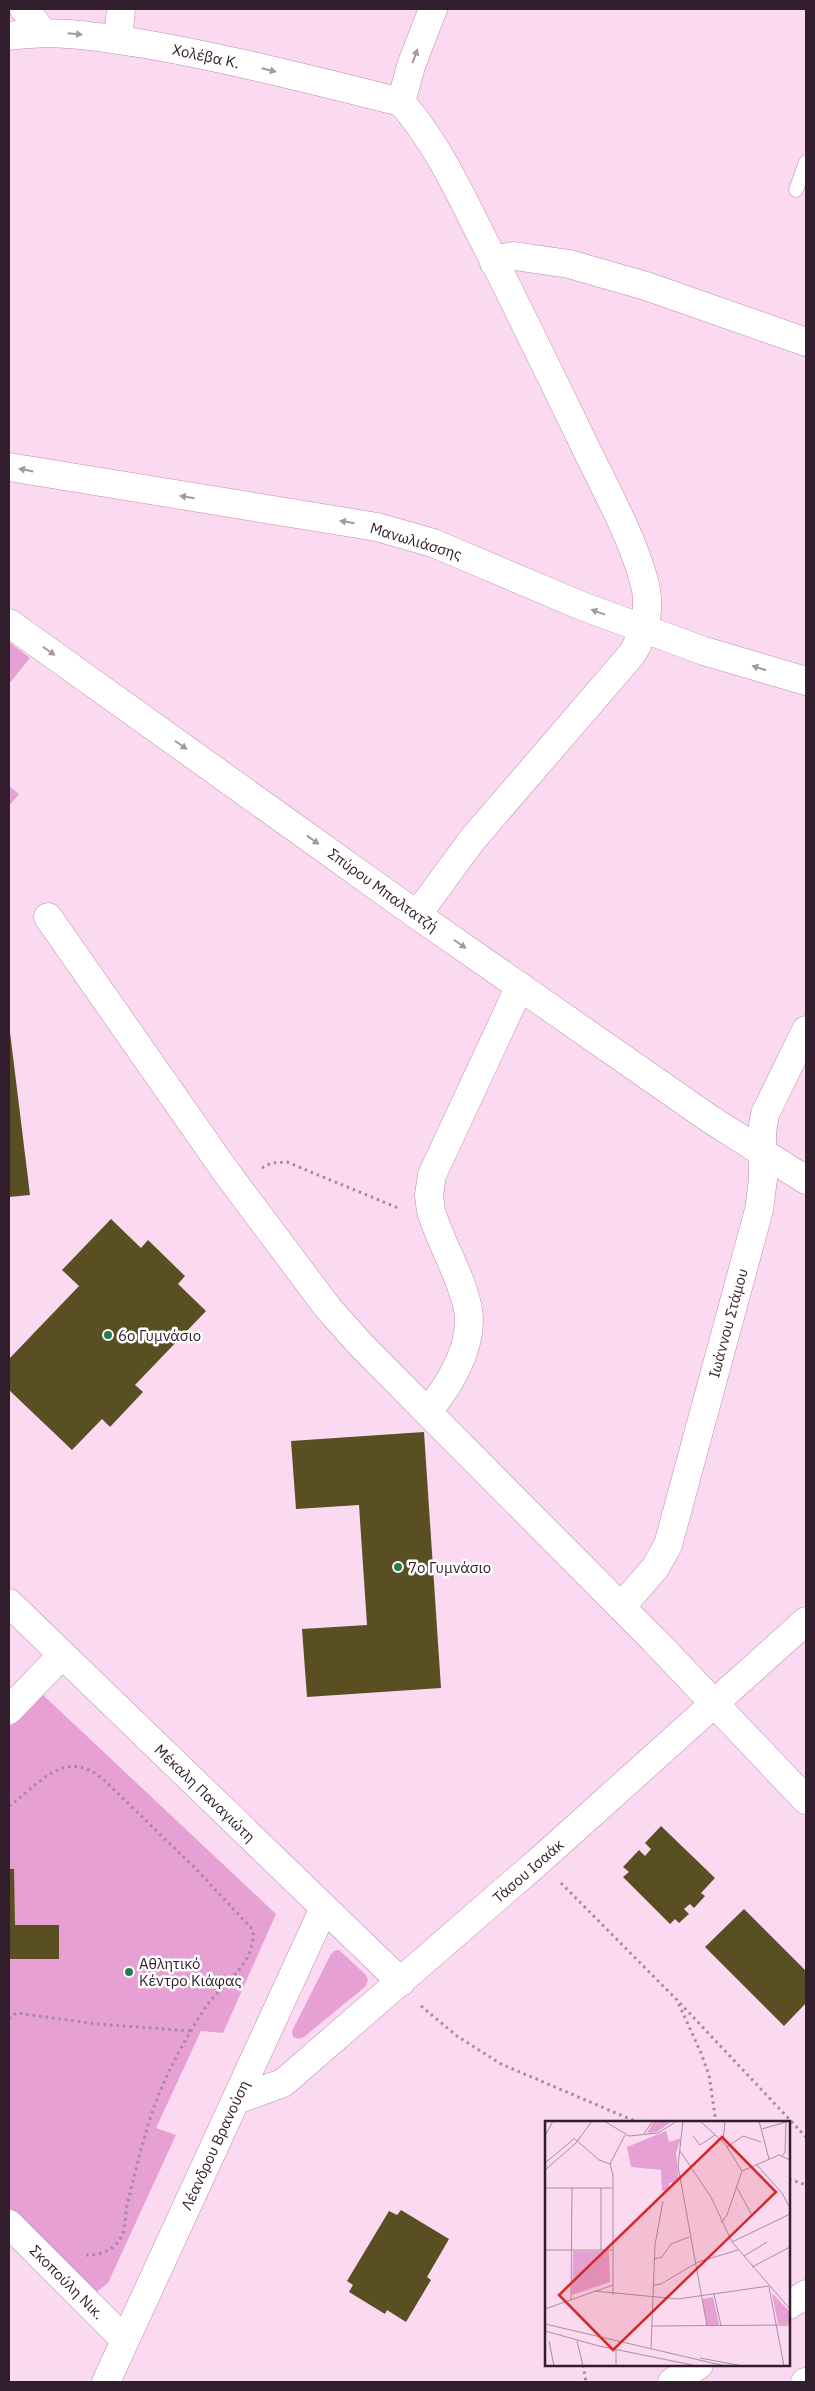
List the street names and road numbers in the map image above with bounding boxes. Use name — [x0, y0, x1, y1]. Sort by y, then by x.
street label: Χολέβα Κ. — [171, 40, 241, 72]
street label: Μανωλιάσσης — [368, 518, 464, 564]
street label: Σπύρου Μπαλτατζή — [324, 844, 442, 936]
street label: Ιωάννου Στάμου — [704, 1266, 752, 1380]
street label: Μέκαλη Παναγιώτη — [151, 1740, 259, 1846]
street label: Τάσου Ισαάκ — [489, 1835, 568, 1907]
street label: Λέανδρου Βρανούση — [177, 2077, 253, 2213]
street label: Σκοπούλη Νικ. — [26, 2241, 108, 2323]

